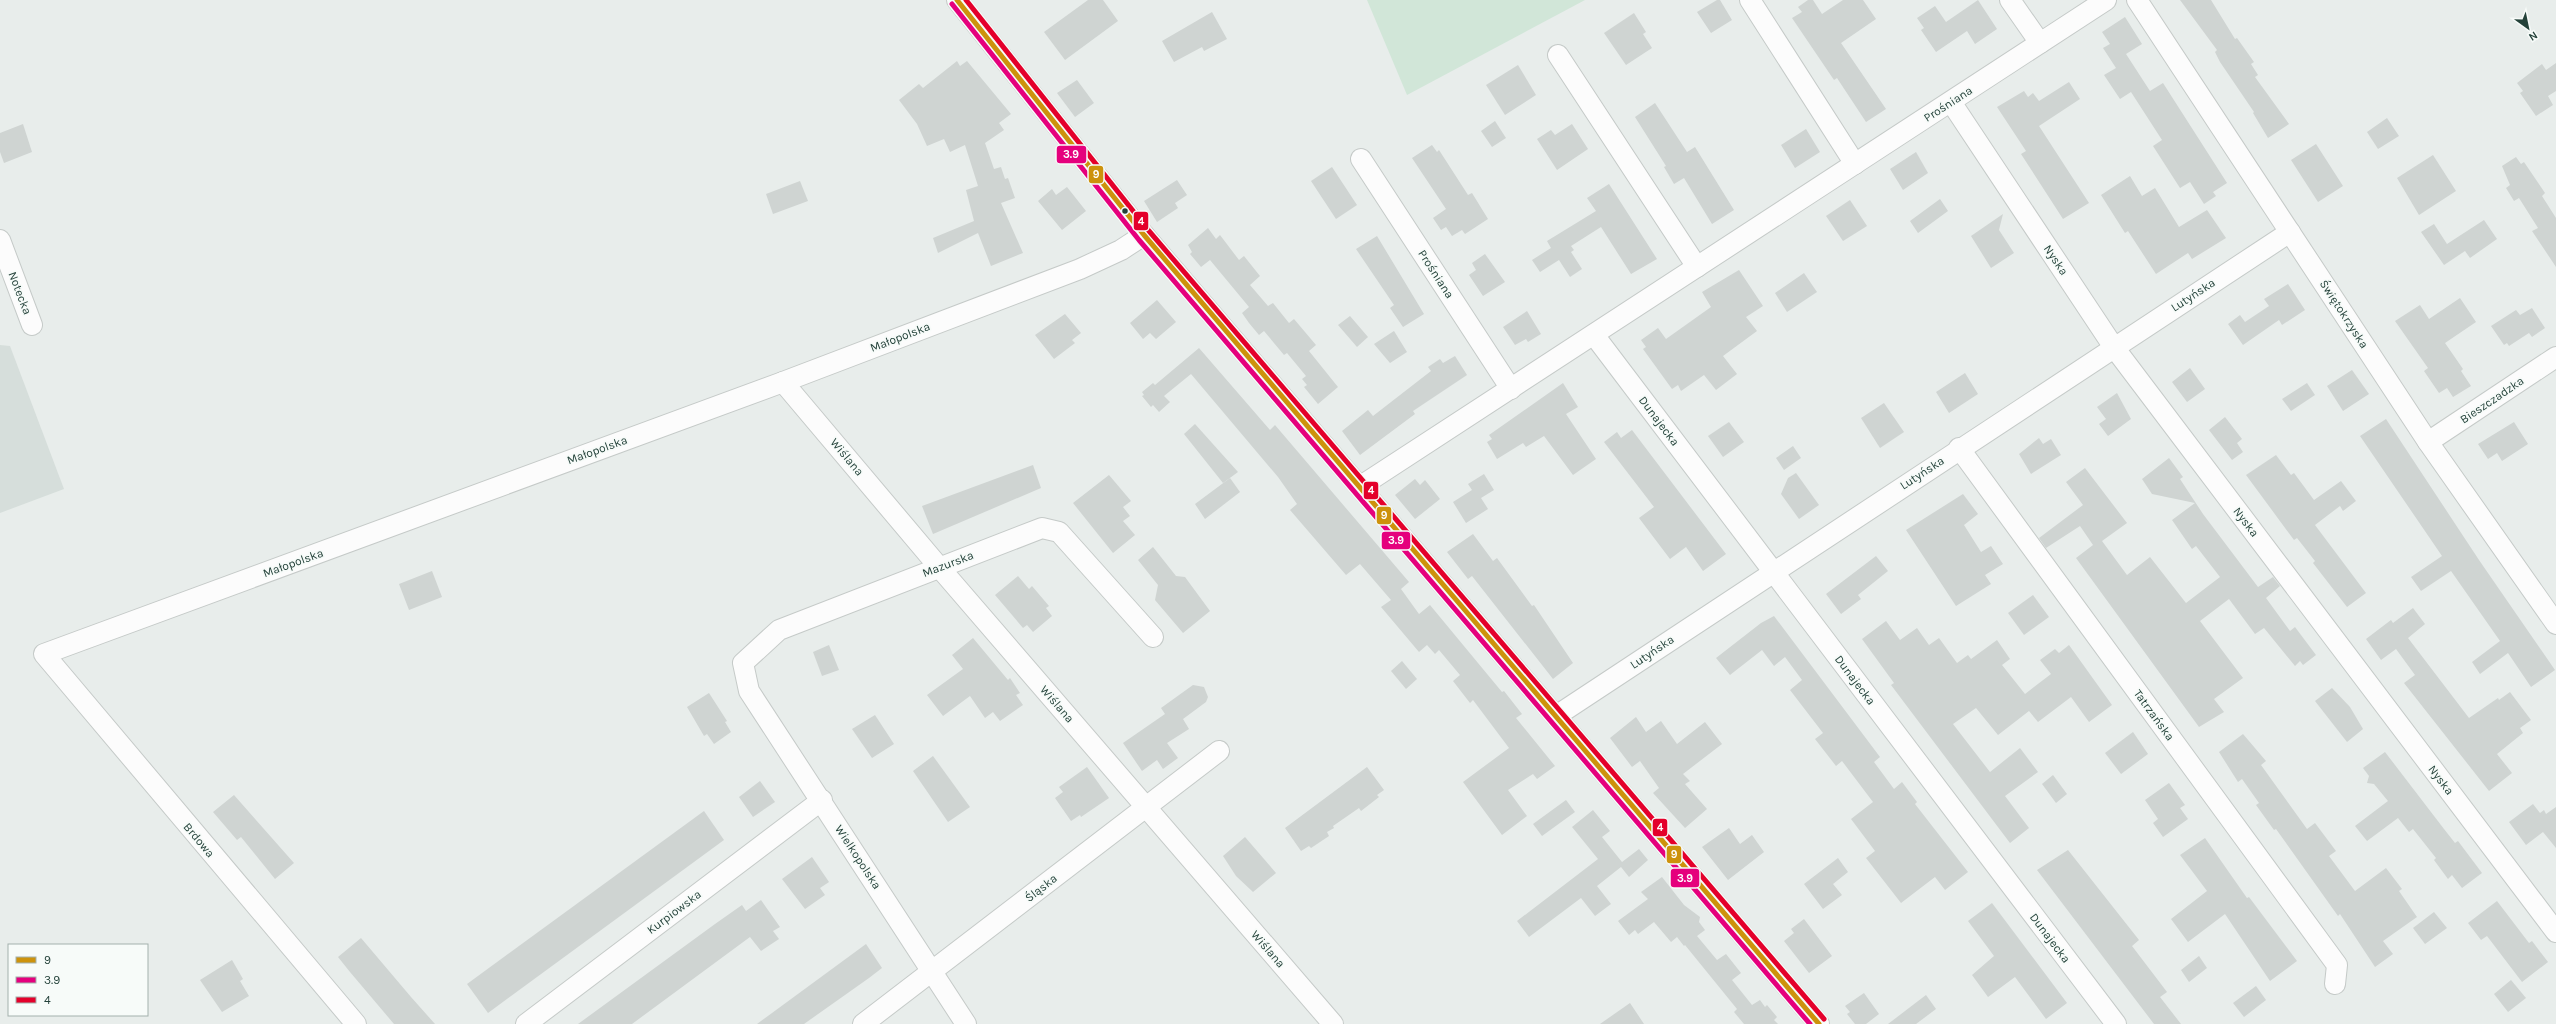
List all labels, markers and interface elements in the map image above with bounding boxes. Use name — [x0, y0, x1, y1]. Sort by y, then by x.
north arrow — [2508, 8, 2548, 48]
text: N — [2526, 28, 2540, 44]
street label: Prośniana — [1921, 83, 1975, 125]
line badge: 3.9 — [1056, 145, 1087, 164]
text: 3.9 — [1063, 148, 1079, 161]
line badge: 9 — [1088, 165, 1104, 184]
text: 9 — [1093, 168, 1100, 181]
unlabelled marker — [1120, 206, 1130, 216]
line badge: 4 — [1133, 211, 1149, 231]
text: 4 — [1138, 215, 1145, 228]
street label: Nyska — [2041, 242, 2071, 278]
street label: Prośniana — [1415, 247, 1457, 301]
street label: Notecka — [5, 269, 35, 317]
street label: Lutyńska — [2168, 276, 2218, 314]
street label: Świętokrzyska — [2317, 277, 2372, 351]
street label: Małopolska — [868, 319, 932, 355]
street label: Bieszczadzka — [2457, 374, 2527, 426]
street label: Dunajecka — [1636, 393, 1682, 449]
street label: Małopolska — [565, 433, 629, 467]
street label: Wiślana — [827, 435, 867, 479]
street label: Lutyńska — [1897, 454, 1947, 492]
line badge: 4 — [1363, 481, 1379, 500]
text: 4 — [1368, 484, 1375, 497]
street label: Nyska — [2230, 504, 2262, 540]
line badge: 9 — [1376, 506, 1392, 525]
text: 9 — [1381, 509, 1388, 522]
line badge: 3.9 — [1381, 531, 1411, 550]
text: 3.9 — [1388, 534, 1404, 547]
street label: Małopolska — [261, 546, 325, 580]
street label: Mazurska — [920, 548, 976, 580]
street label: Lutyńska — [1627, 632, 1677, 672]
street label: Dunajecka — [1832, 652, 1878, 708]
street label: Wiślana — [1037, 683, 1077, 725]
street label: Tatrzańska — [2131, 687, 2177, 743]
street label: Nyska — [2425, 762, 2457, 798]
line badge: 4 — [1652, 818, 1668, 837]
street label: Brdowa — [181, 820, 217, 860]
text: 4 — [1657, 821, 1664, 834]
street label: Wielkopolska — [832, 822, 884, 892]
line badge: 9 — [1666, 845, 1682, 864]
text: 9 — [1671, 848, 1678, 861]
line badge: 3.9 — [1670, 868, 1700, 888]
street label: Śląska — [1022, 870, 1060, 905]
text: 3.9 — [1677, 872, 1693, 885]
street label: Kurpiowska — [644, 887, 704, 937]
street label: Dunajecka — [2027, 910, 2073, 966]
street label: Wiślana — [1248, 928, 1288, 970]
legend — [8, 944, 148, 1016]
text: 9 — [44, 953, 51, 967]
text: 3.9 — [44, 973, 60, 987]
text: 4 — [44, 993, 51, 1007]

